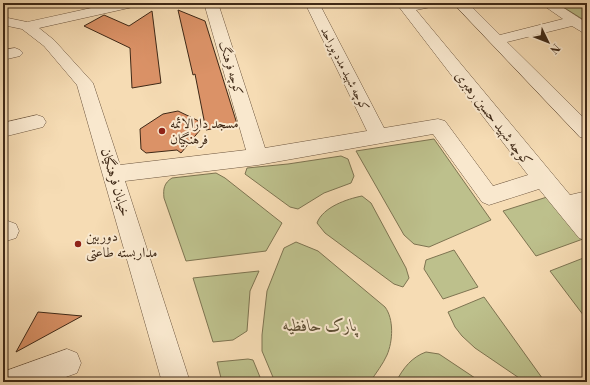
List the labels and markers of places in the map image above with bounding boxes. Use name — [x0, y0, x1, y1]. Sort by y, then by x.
place label: مسجد دارالائمه فرهنگیان — [170, 115, 239, 149]
marker: مسجد دارالائمه فرهنگیان — [157, 126, 167, 136]
place label: دوربین مداربسته طاعتی — [86, 228, 157, 262]
marker: دوربین مداربسته طاعتی — [73, 239, 83, 249]

